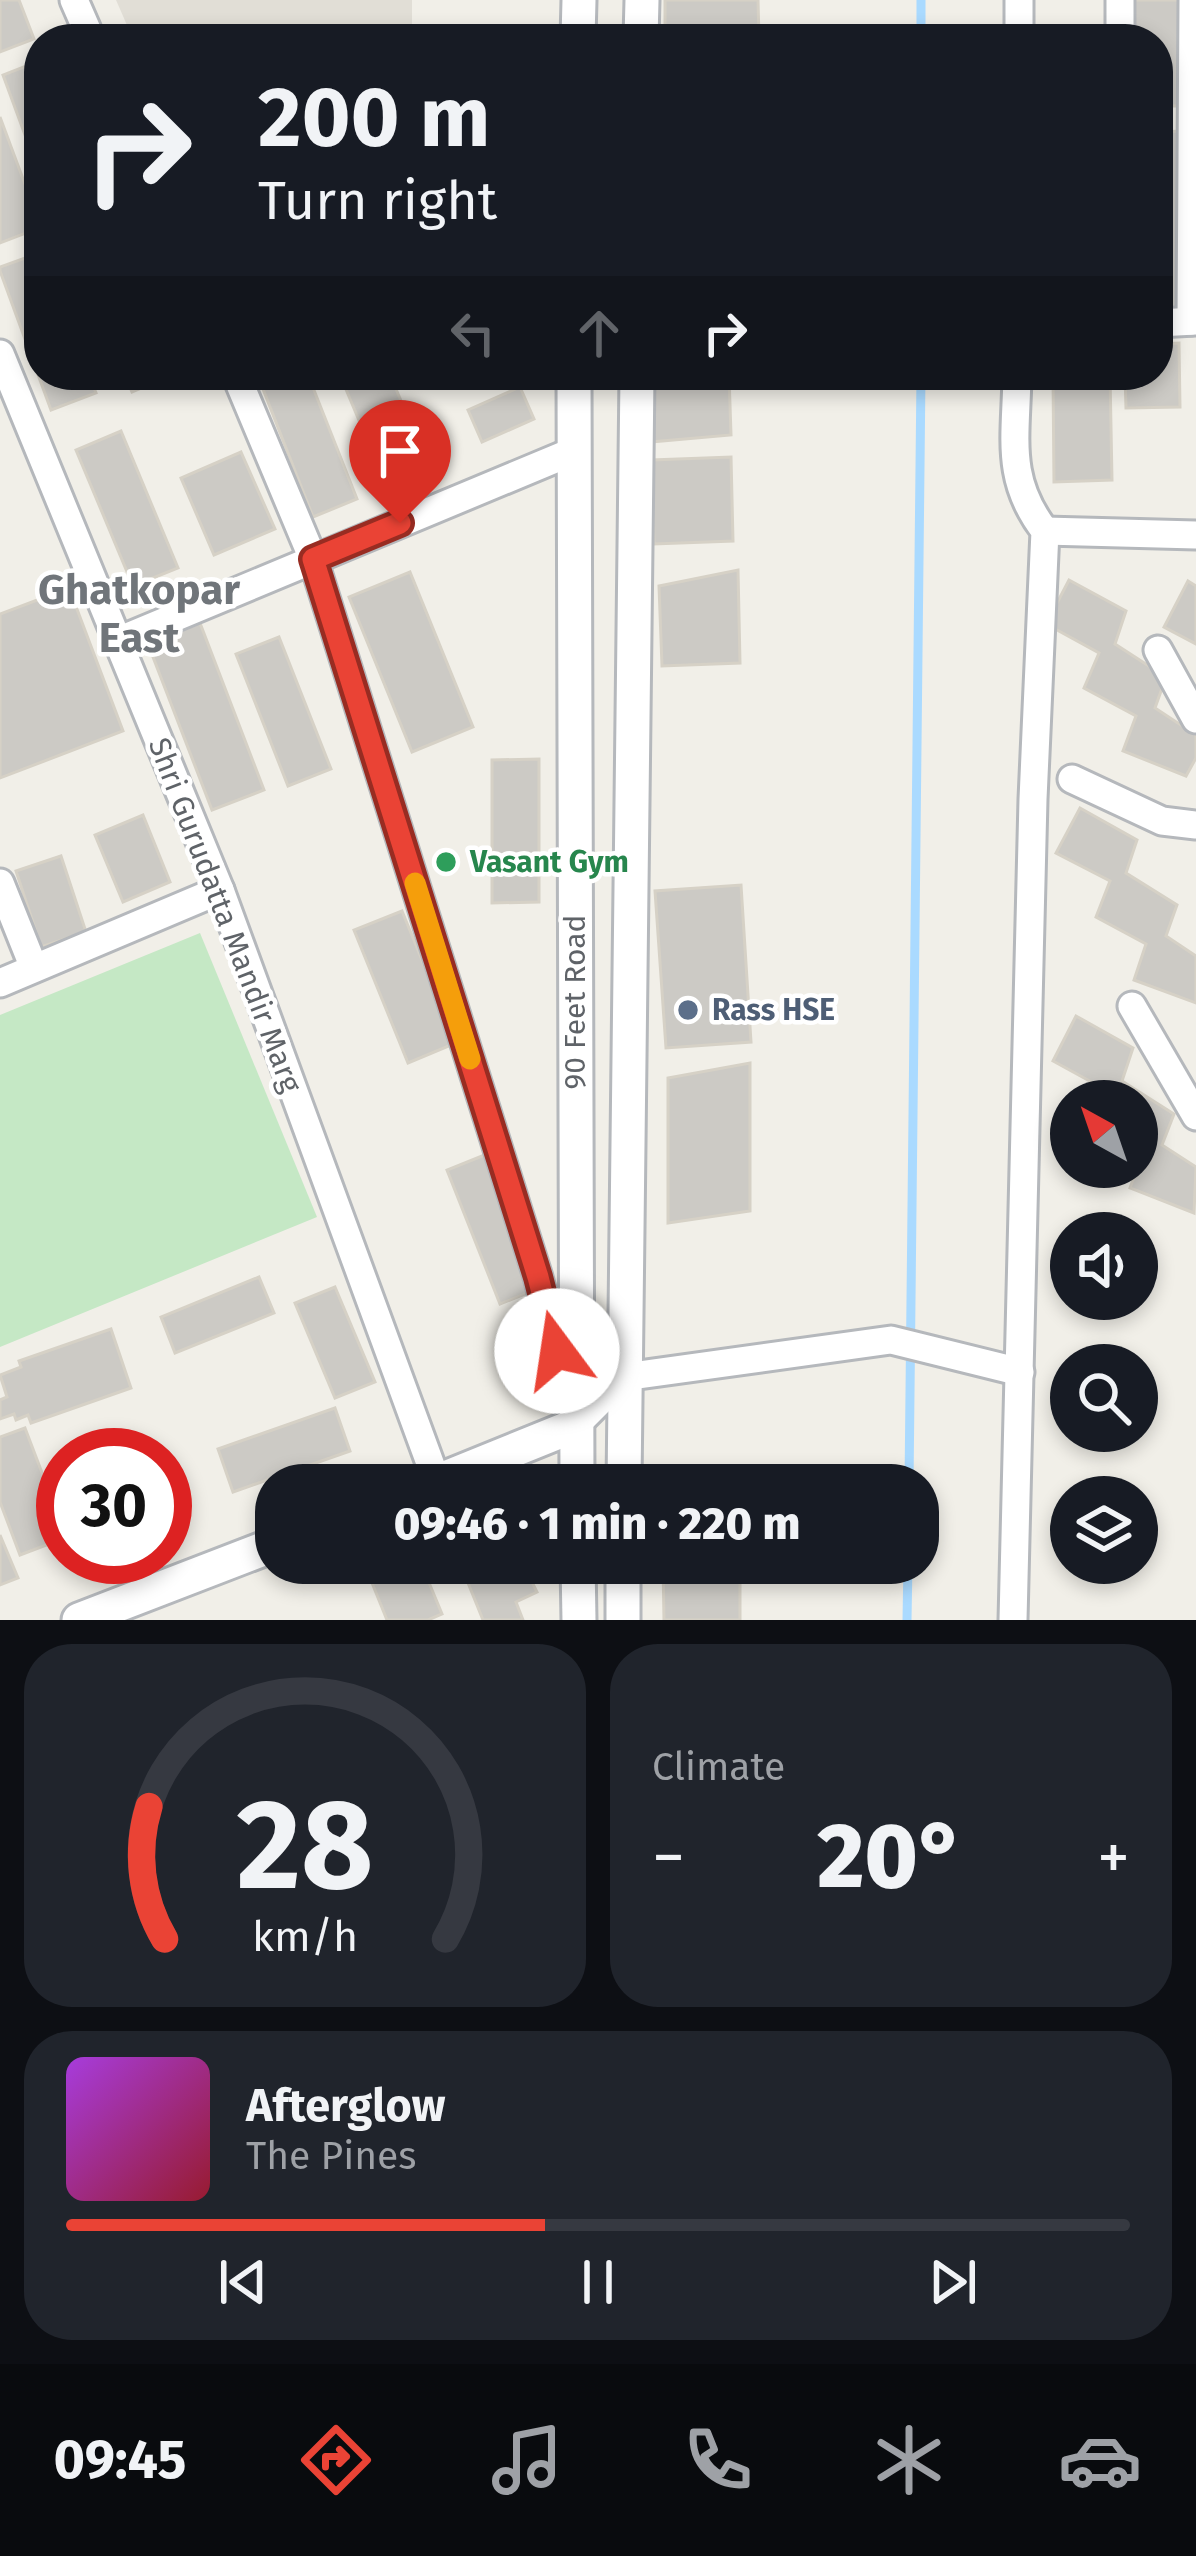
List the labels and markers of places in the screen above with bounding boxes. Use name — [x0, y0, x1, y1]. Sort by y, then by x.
pin — [349, 400, 451, 523]
place label: Vasant Gym — [469, 844, 629, 880]
marker: Vasant Gym — [433, 849, 459, 875]
place label: Rass HSE — [712, 992, 835, 1028]
marker: Rass HSE — [675, 997, 701, 1023]

